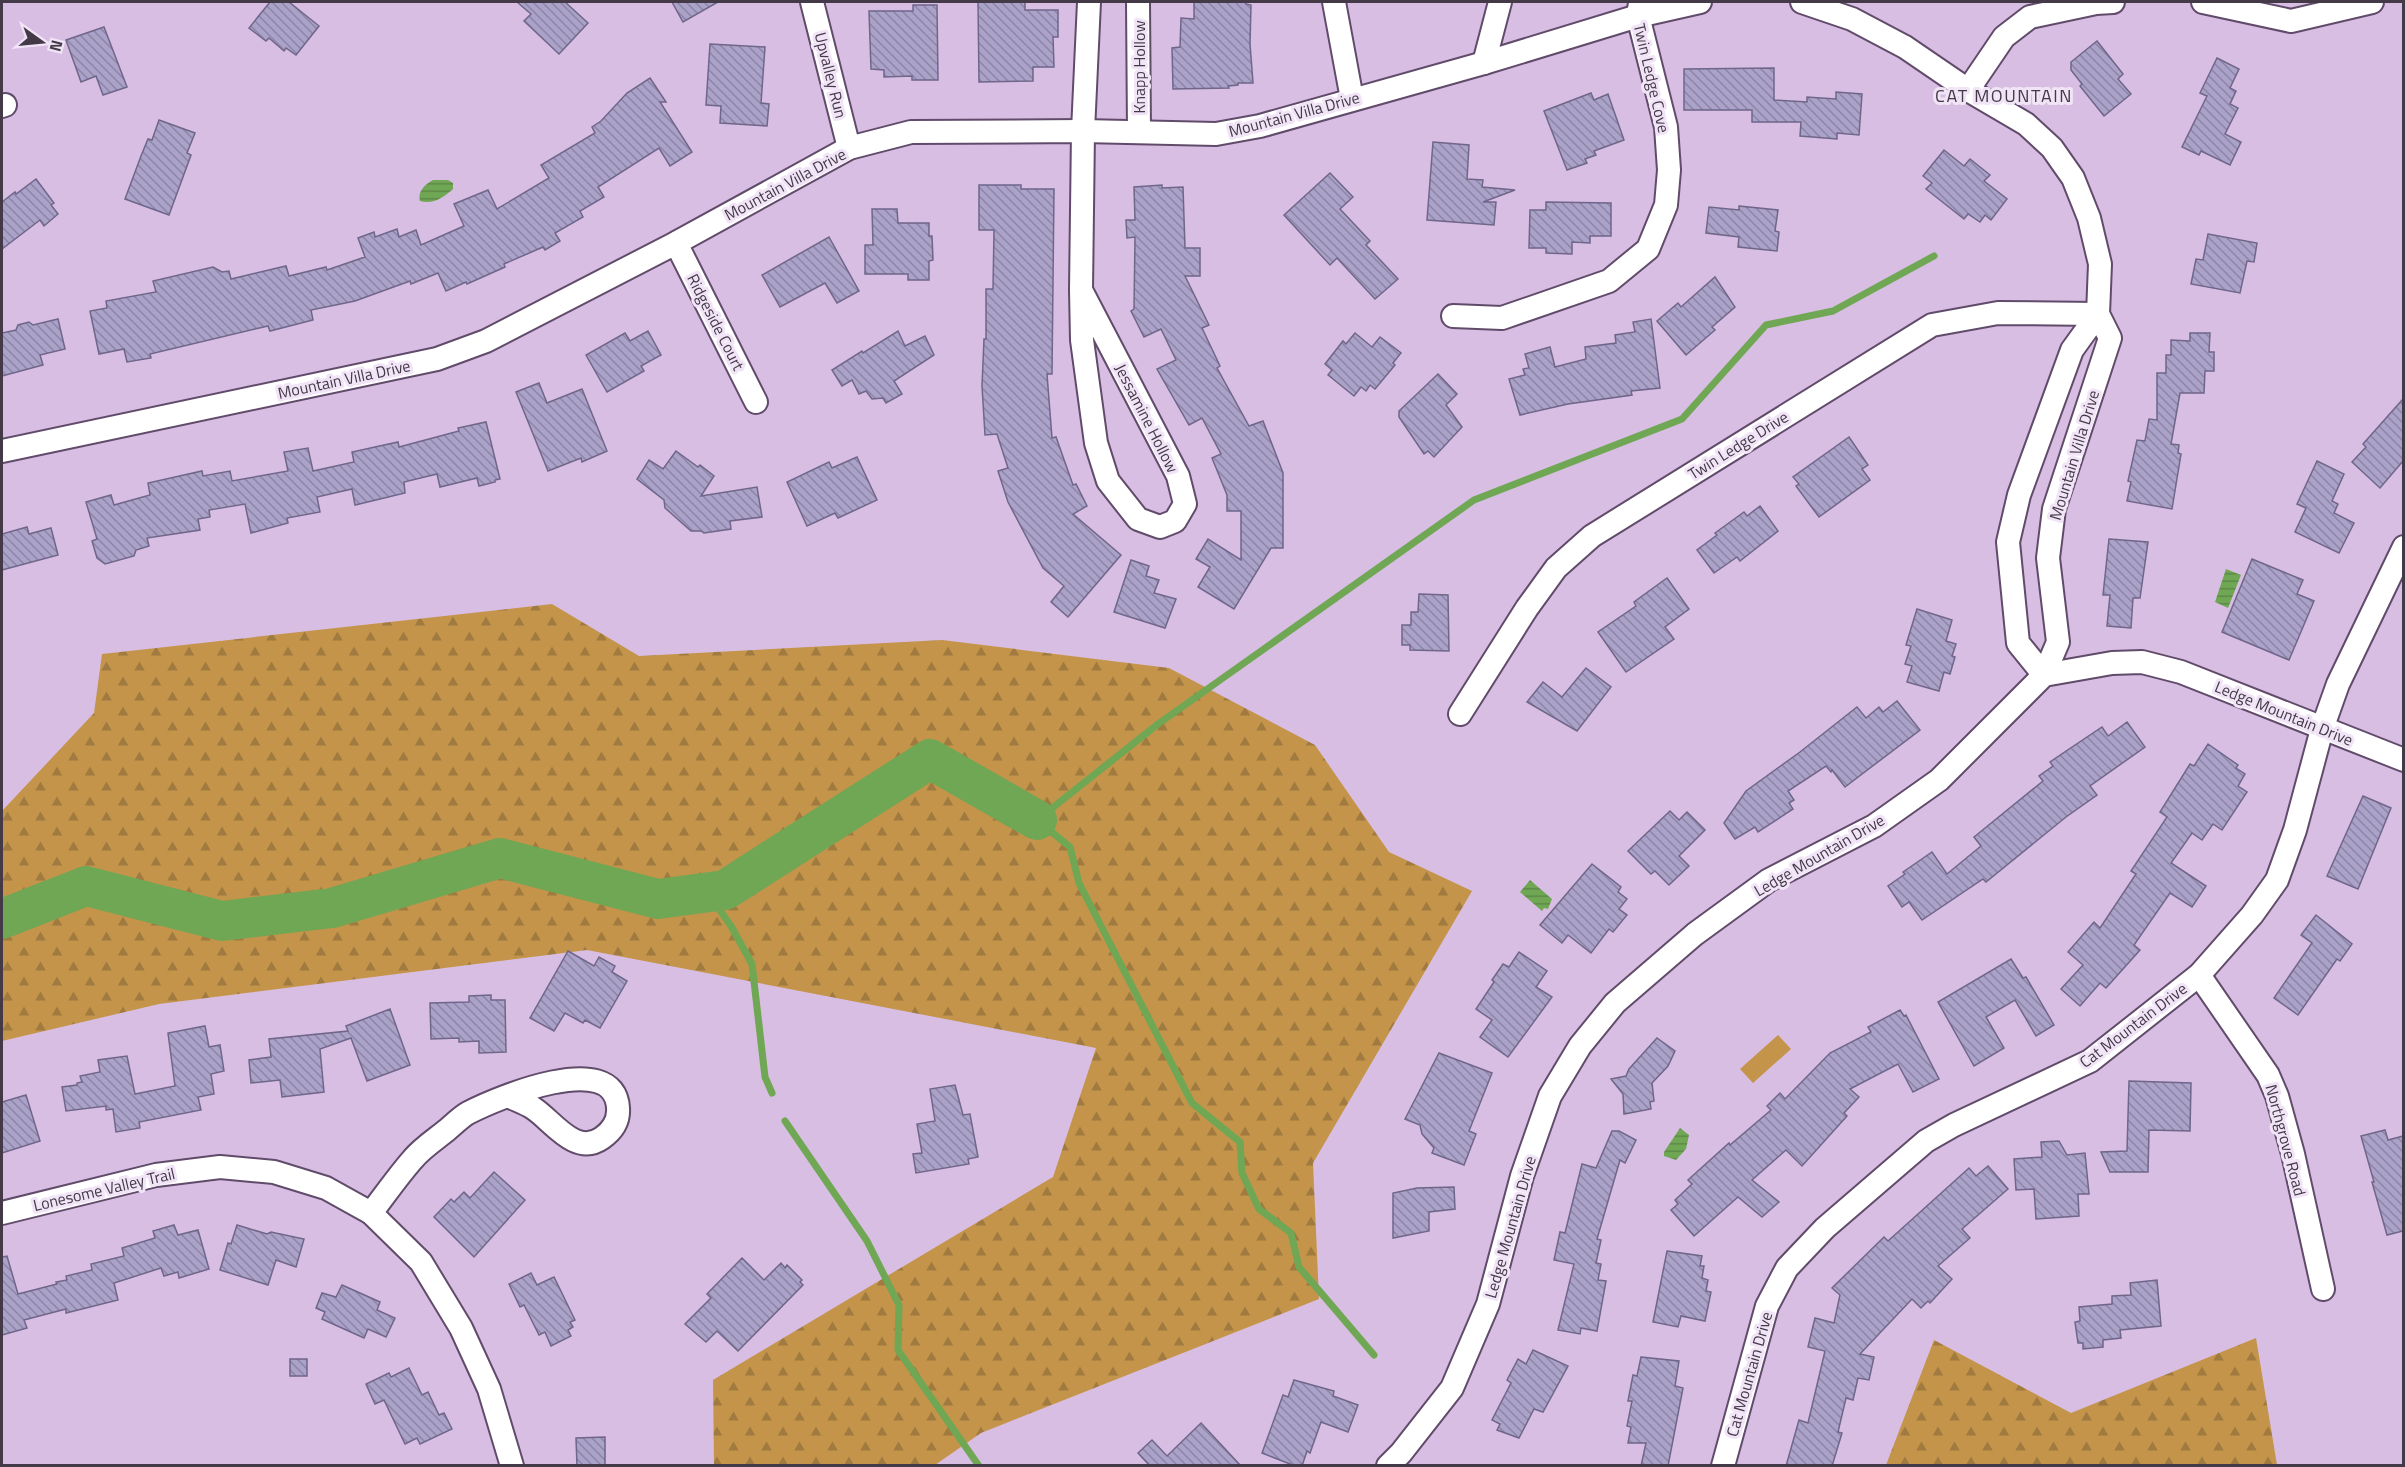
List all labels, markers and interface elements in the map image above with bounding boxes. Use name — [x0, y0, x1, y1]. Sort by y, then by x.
north arrow — [12, 12, 72, 72]
street label: Knapp Hollow — [1127, 20, 1151, 114]
street label: Twin Ledge Cove — [1628, 21, 1676, 135]
street label: Upvalley Run — [809, 30, 853, 120]
text: N — [43, 37, 70, 54]
district label: CAT MOUNTAIN — [1935, 82, 2073, 109]
street label: Mountain Villa Drive — [1226, 85, 1362, 143]
street label: Mountain Villa Drive — [720, 142, 850, 226]
street label: Ridgeside Court — [681, 269, 751, 375]
street label: Mountain Villa Drive — [276, 353, 412, 405]
street label: Jessamine Hollow — [1109, 359, 1185, 477]
street label: Mountain Villa Drive — [2043, 387, 2105, 523]
street label: Twin Ledge Drive — [1683, 405, 1793, 485]
street label: Ledge Mountain Drive — [2211, 674, 2357, 752]
street label: Ledge Mountain Drive — [1749, 808, 1889, 902]
street label: Cat Mountain Drive — [2074, 977, 2192, 1073]
street label: Northgrove Road — [2260, 1082, 2312, 1198]
street label: Ledge Mountain Drive — [1478, 1153, 1542, 1301]
street label: Lonesome Valley Trail — [31, 1161, 177, 1217]
street label: Cat Mountain Drive — [1720, 1309, 1778, 1439]

